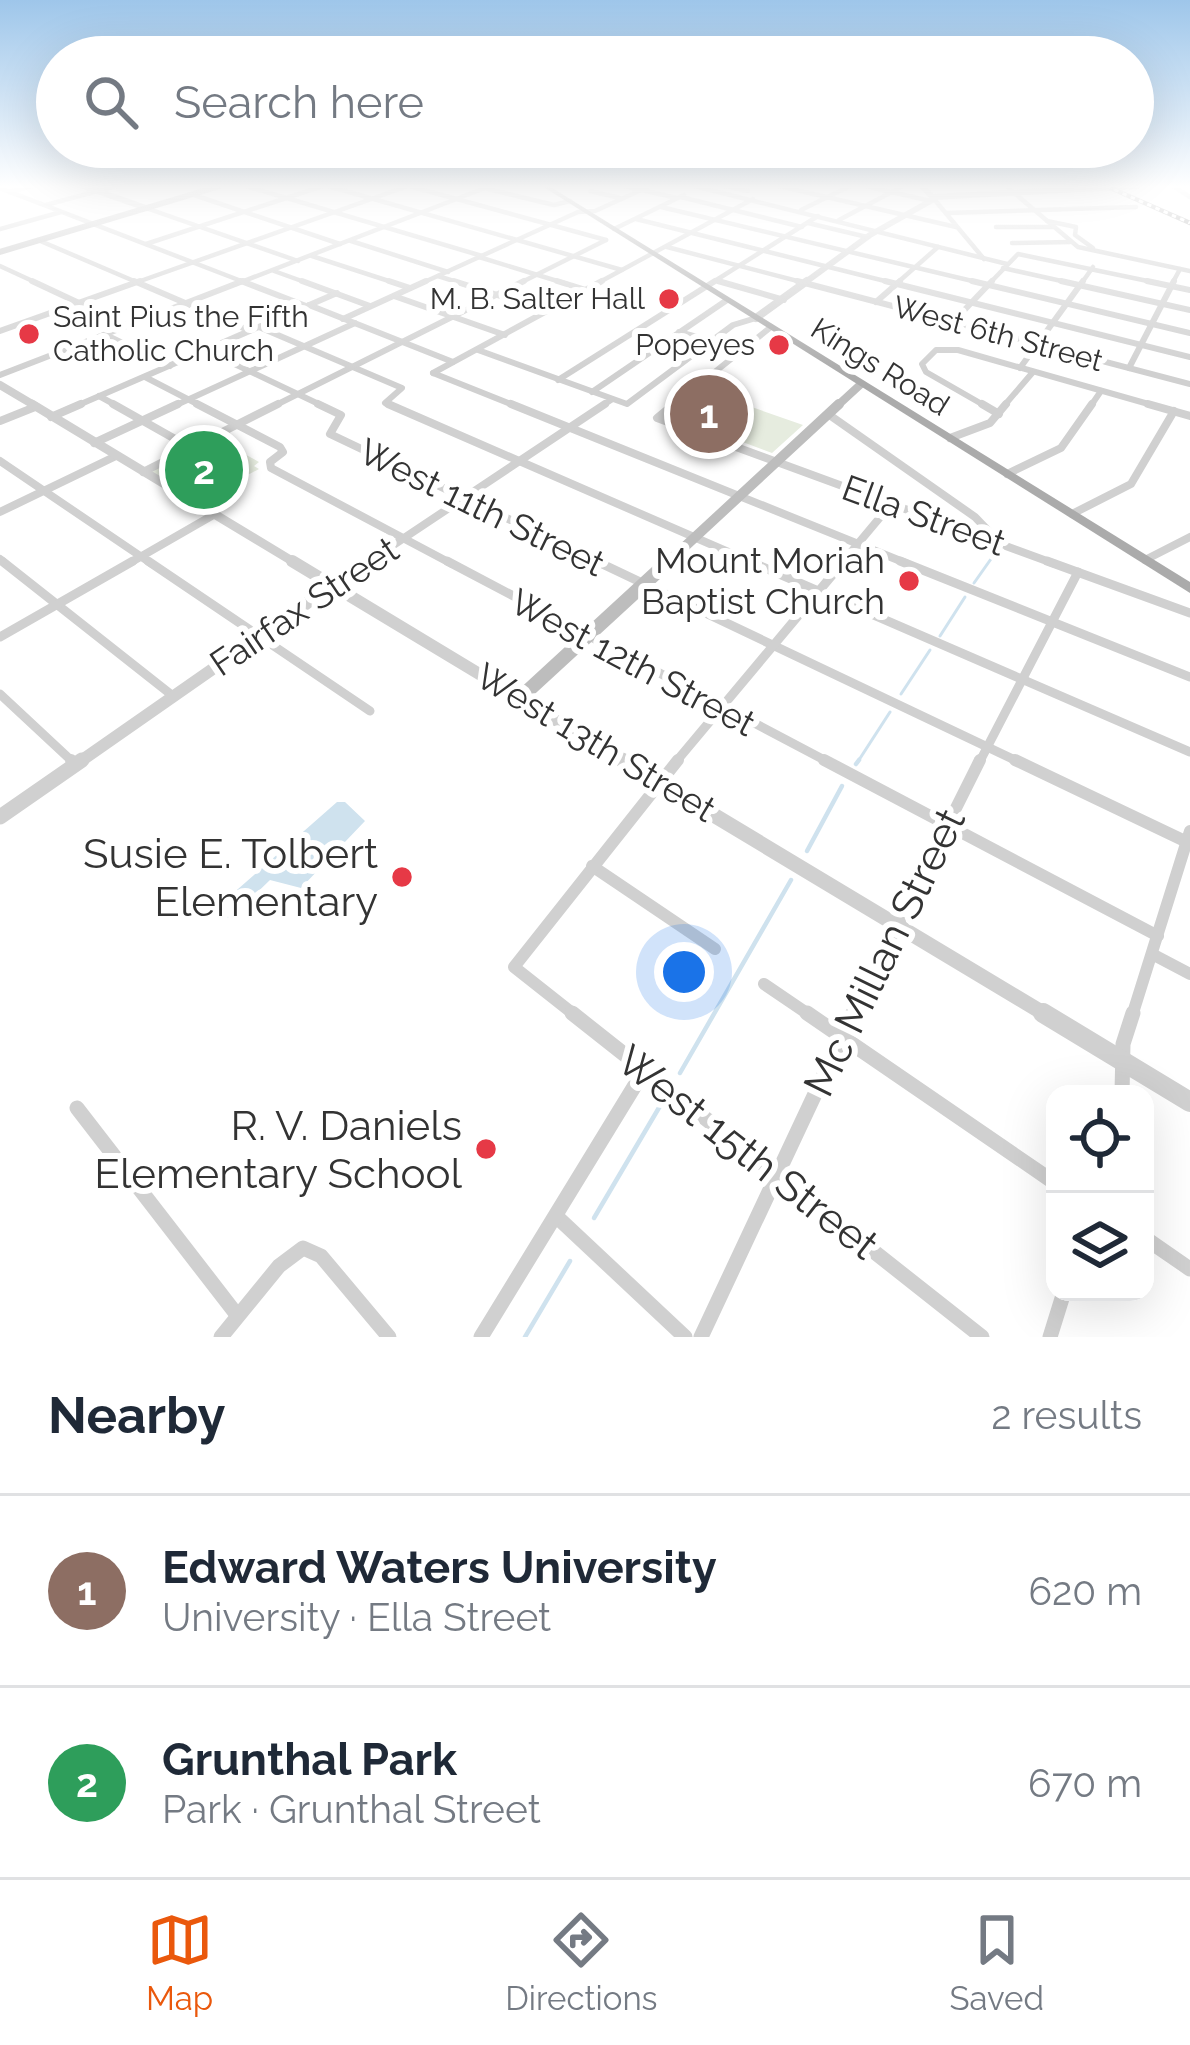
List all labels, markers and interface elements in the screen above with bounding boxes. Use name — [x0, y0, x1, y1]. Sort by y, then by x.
search box — [36, 36, 1154, 168]
icon: search — [78, 69, 144, 135]
text: Search here — [174, 76, 424, 129]
place label: M. B. Salter Hall — [430, 281, 646, 316]
marker: M. B. Salter Hall — [656, 286, 682, 312]
street label: West 6th Street — [889, 289, 1107, 378]
place label: Saint Pius the Fifth Catholic Church — [53, 299, 309, 368]
street label: Kings Road — [805, 310, 956, 423]
marker: Saint Pius the Fifth Catholic Church — [16, 321, 42, 347]
place label: Popeyes — [635, 327, 755, 362]
marker: Popeyes — [766, 332, 792, 358]
pin: 1 — [670, 369, 748, 459]
pin: 2 — [165, 425, 243, 515]
street label: West 11th Street — [352, 429, 612, 585]
street label: Ella Street — [837, 466, 1011, 564]
street label: Fairfax Street — [202, 528, 406, 684]
place label: Mount Moriah Baptist Church — [641, 539, 885, 622]
marker: Mount Moriah Baptist Church — [896, 568, 922, 594]
street label: West 12th Street — [503, 580, 763, 744]
street label: West 13th Street — [469, 654, 723, 830]
street label: Mc Millan Street — [794, 801, 975, 1104]
place label: Susie E. Tolbert Elementary — [83, 829, 378, 926]
marker: Susie E. Tolbert Elementary — [389, 864, 415, 890]
your location — [654, 942, 714, 1002]
street label: West 15th Street — [608, 1035, 888, 1269]
map controls — [1046, 1085, 1154, 1301]
button: locate — [1046, 1085, 1154, 1193]
place label: R. V. Daniels Elementary School — [94, 1101, 463, 1198]
marker: R. V. Daniels Elementary School — [473, 1136, 499, 1162]
button: layers — [1046, 1193, 1154, 1301]
text: Nearby — [48, 1385, 225, 1445]
text: 2 results — [991, 1392, 1142, 1438]
text: Edward Waters University — [162, 1541, 717, 1594]
text: 1 — [77, 1568, 97, 1614]
text: 620 m — [1029, 1568, 1142, 1614]
text: University · Ella Street — [162, 1594, 551, 1640]
text: Grunthal Park — [162, 1733, 457, 1786]
text: 2 — [76, 1760, 98, 1806]
text: 670 m — [1028, 1760, 1142, 1806]
text: Park · Grunthal Street — [162, 1786, 541, 1832]
tab: Map — [146, 1907, 213, 2018]
tab: Directions — [505, 1907, 658, 2018]
tab: Saved — [950, 1907, 1044, 2018]

